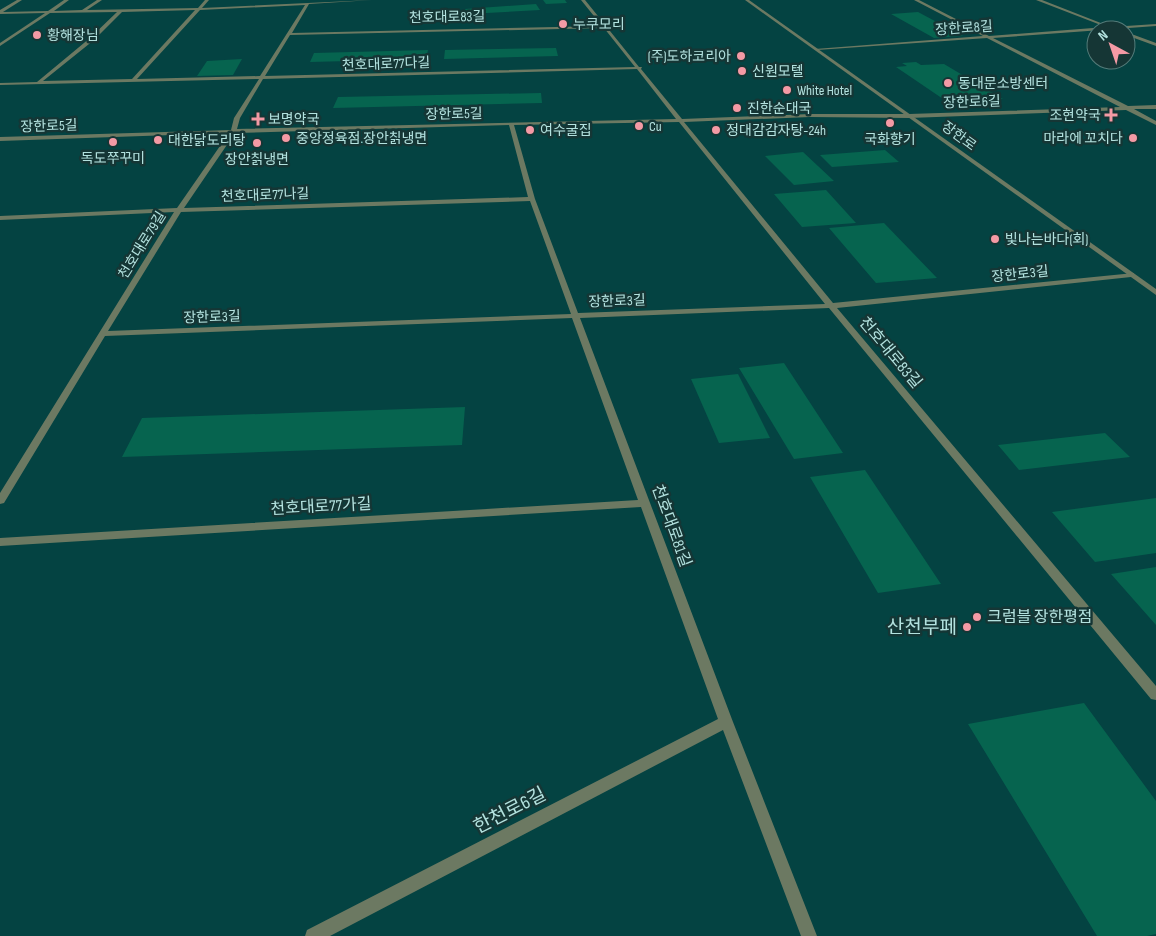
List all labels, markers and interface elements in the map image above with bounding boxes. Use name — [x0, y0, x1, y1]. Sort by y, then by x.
street label: 천호대로83길 — [409, 8, 485, 26]
place label: 누쿠모리 — [573, 16, 625, 33]
marker: 누쿠모리 — [557, 18, 569, 30]
street label: 장한로8길 — [935, 18, 993, 38]
north arrow — [1086, 20, 1136, 70]
place label: 황해장님 — [47, 27, 99, 44]
text: N — [1095, 27, 1111, 44]
marker: 황해장님 — [31, 29, 43, 41]
place label: (주)도하코리아 — [648, 48, 731, 65]
marker: (주)도하코리아 — [735, 50, 747, 62]
street label: 천호대로77다길 — [341, 54, 431, 74]
place label: 신원모텔 — [752, 63, 804, 80]
marker: 신원모텔 — [736, 65, 748, 77]
place label: 동대문소방센터 — [958, 75, 1048, 92]
marker: 동대문소방센터 — [942, 77, 954, 89]
place label: White Hotel — [797, 82, 852, 99]
marker: White Hotel — [781, 84, 793, 96]
street label: 장한로6길 — [943, 92, 1001, 112]
place label: 진한순대국 — [747, 100, 812, 117]
marker: 진한순대국 — [731, 102, 743, 114]
street label: 장한로5길 — [425, 105, 483, 123]
place label: 조현약국 — [1049, 107, 1101, 124]
marker: 조현약국 — [1105, 109, 1117, 121]
place label: 보명약국 — [268, 111, 320, 128]
marker: 보명약국 — [252, 113, 264, 125]
street label: 장한로5길 — [20, 117, 78, 135]
marker: 국화향기 — [884, 117, 896, 129]
place label: Cu — [649, 118, 662, 135]
street label: 장한로 — [938, 118, 980, 154]
marker: Cu — [633, 120, 645, 132]
place label: 여수굴집 — [540, 122, 592, 139]
place label: 정대감감자탕-24h — [726, 122, 826, 139]
marker: 여수굴집 — [524, 124, 536, 136]
marker: 정대감감자탕-24h — [710, 124, 722, 136]
place label: 중앙정육점.장안칡냉면 — [296, 130, 427, 147]
place label: 마라에 꼬치다 — [1043, 130, 1123, 147]
place label: 국화향기 — [864, 131, 916, 148]
place label: 대한닭도리탕 — [168, 132, 245, 149]
marker: 중앙정육점.장안칡냉면 — [280, 132, 292, 144]
marker: 마라에 꼬치다 — [1127, 132, 1139, 144]
marker: 대한닭도리탕 — [152, 134, 164, 146]
marker: 독도쭈꾸미 — [107, 136, 119, 148]
marker: 장안칡냉면 — [251, 137, 263, 149]
place label: 독도쭈꾸미 — [81, 150, 145, 167]
place label: 장안칡냉면 — [225, 151, 289, 168]
street label: 천호대로77나길 — [220, 185, 310, 205]
street label: 천호대로79길 — [115, 208, 169, 282]
place label: 빛나는바다(회) — [1005, 231, 1088, 248]
marker: 빛나는바다(회) — [989, 233, 1001, 245]
street label: 장한로3길 — [991, 263, 1049, 285]
street label: 장한로3길 — [588, 292, 646, 310]
street label: 장한로3길 — [183, 308, 241, 326]
street label: 천호대로83길 — [855, 313, 925, 393]
street label: 천호대로81길 — [647, 482, 695, 570]
street label: 천호대로77가길 — [270, 495, 372, 519]
place label: 크럼블 장한평점 — [987, 608, 1093, 627]
marker: 크럼블 장한평점 — [971, 611, 983, 623]
place label: 산천부페 — [887, 616, 957, 639]
marker: 산천부페 — [961, 621, 973, 633]
street label: 한천로6길 — [470, 783, 550, 839]

